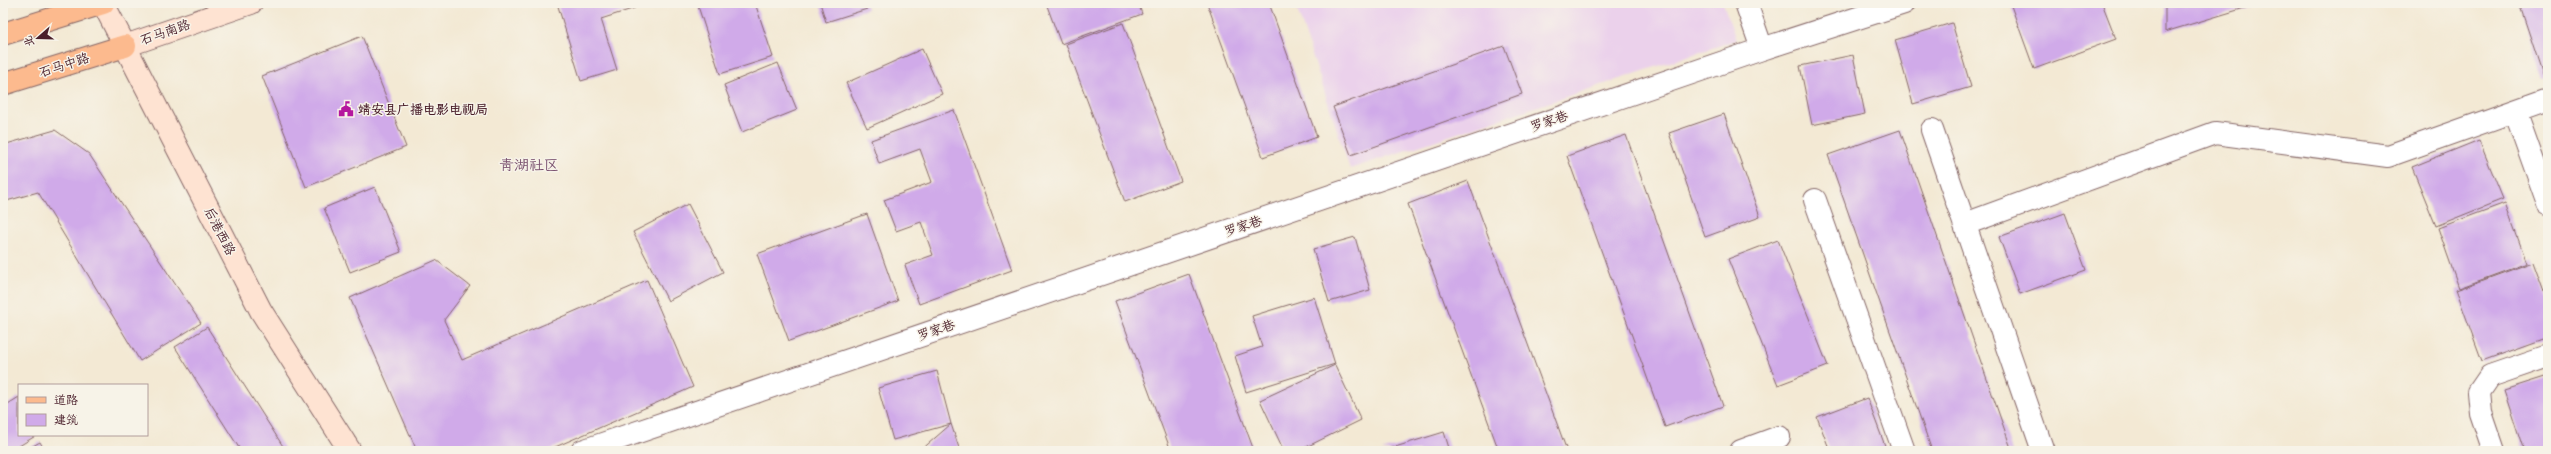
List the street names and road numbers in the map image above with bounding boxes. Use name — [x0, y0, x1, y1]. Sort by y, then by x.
street label: 石马南路 — [138, 16, 192, 48]
street label: 石马中路 — [37, 50, 91, 80]
street label: 罗家巷 — [1528, 108, 1570, 134]
street label: 后港西路 — [202, 204, 238, 258]
street label: 罗家巷 — [1222, 213, 1264, 239]
street label: 罗家巷 — [915, 317, 957, 343]

